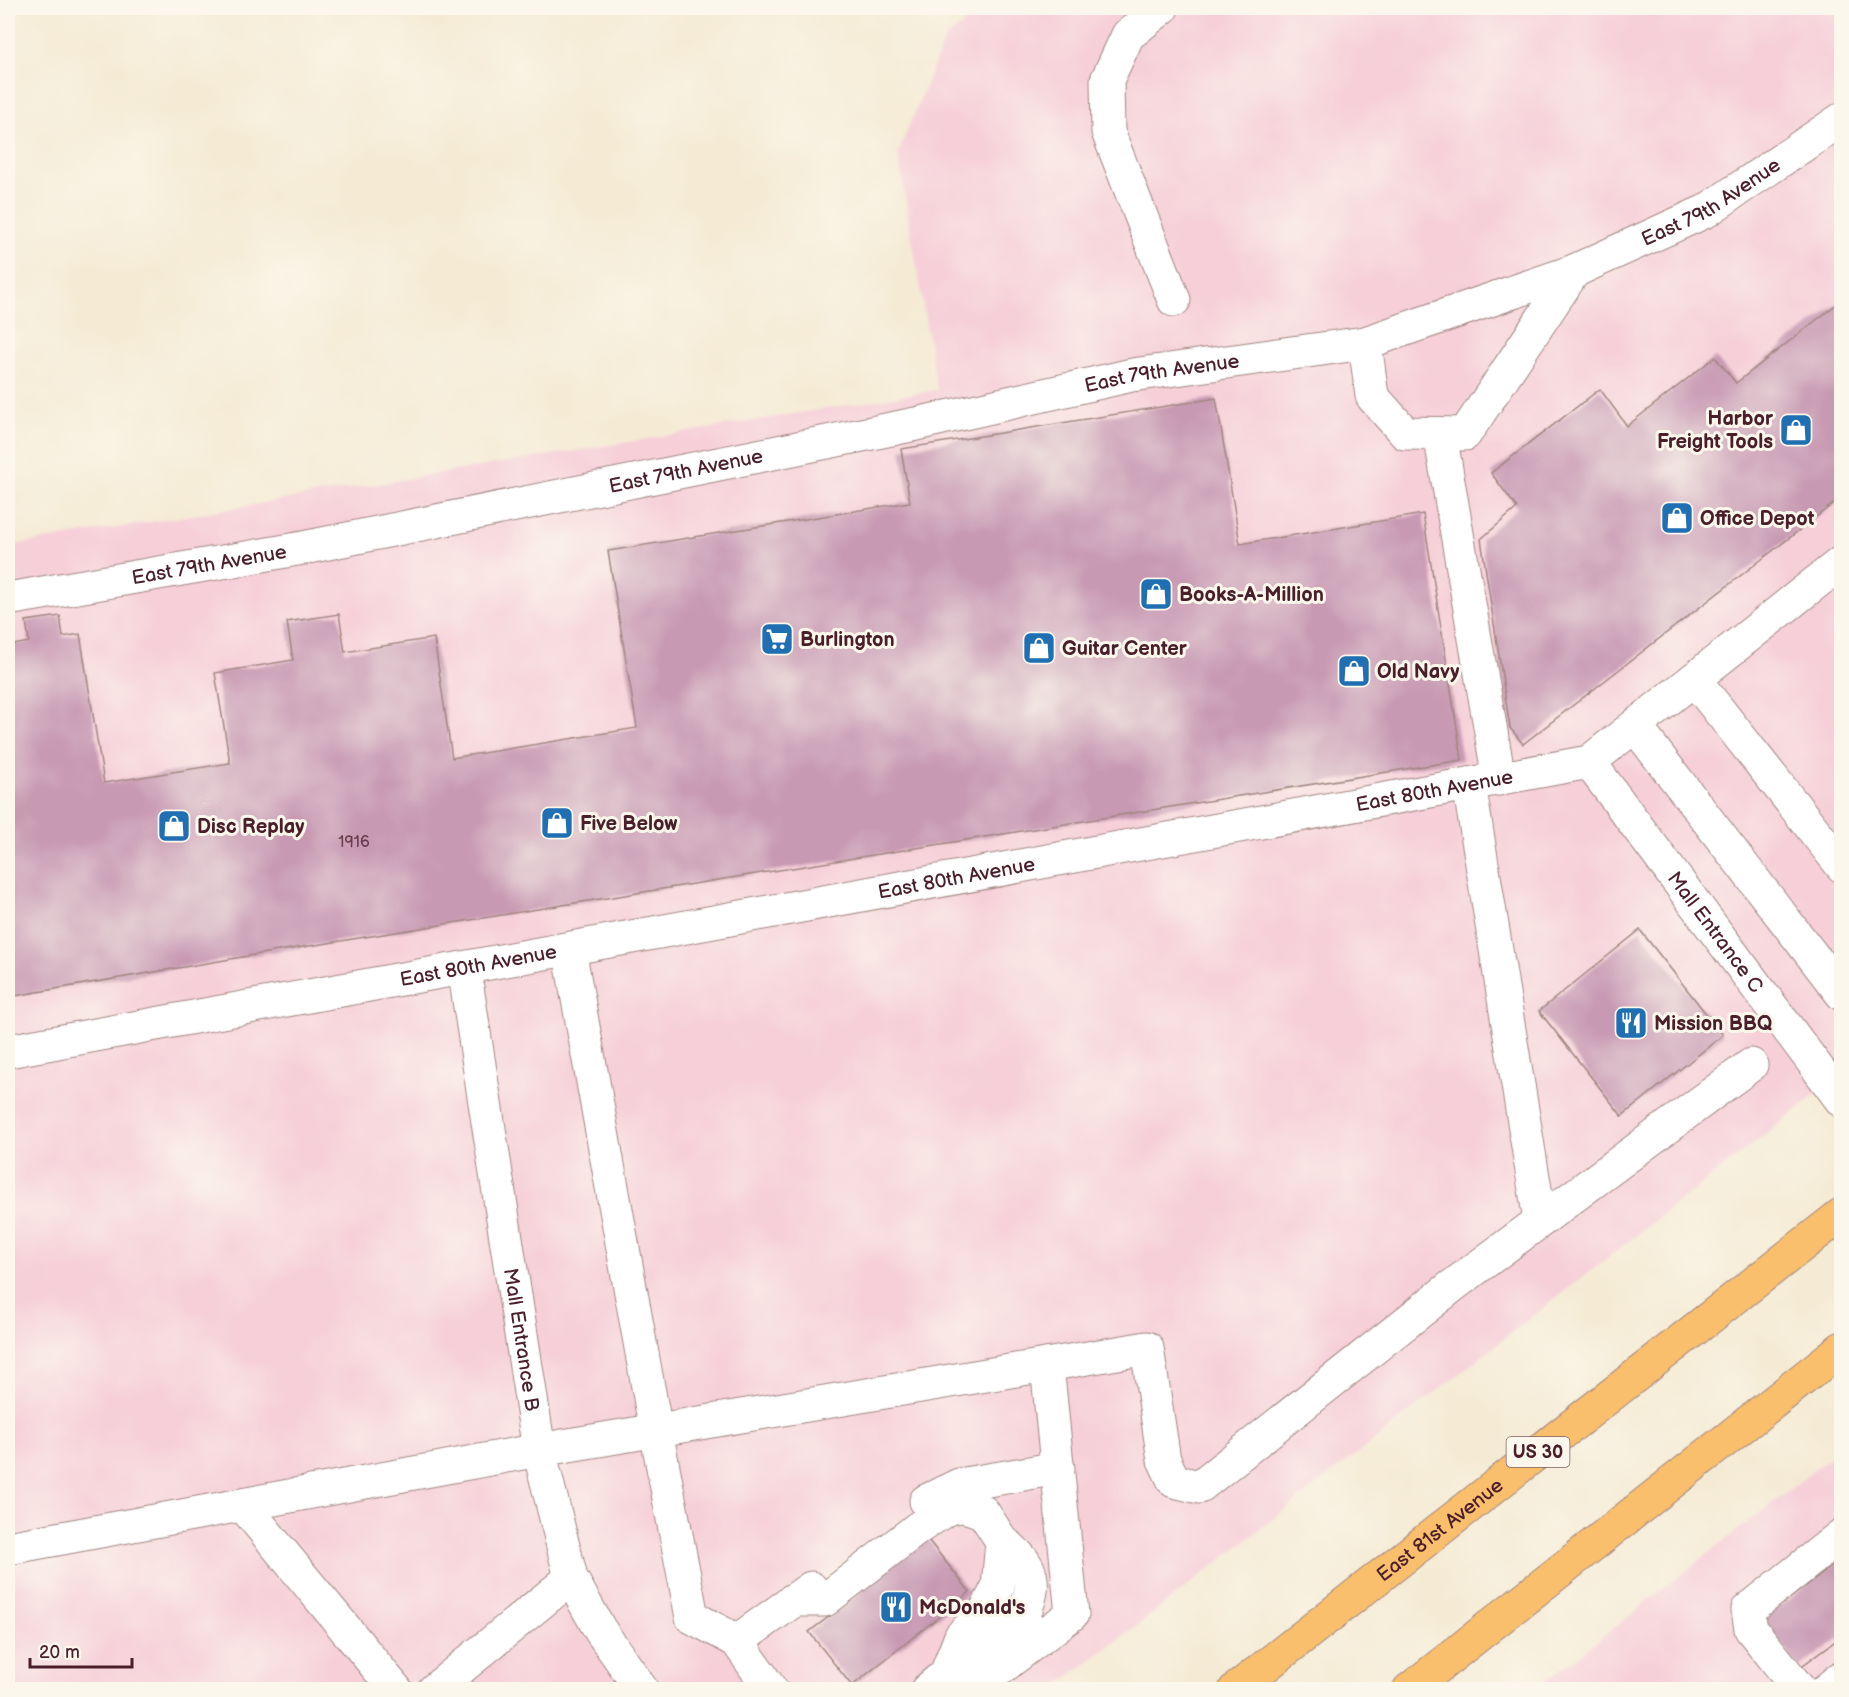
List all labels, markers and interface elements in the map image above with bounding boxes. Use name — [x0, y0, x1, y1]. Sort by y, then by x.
street label: East 79th Avenue — [1638, 153, 1785, 252]
street label: East 79th Avenue — [1082, 349, 1241, 398]
place label: Harbor Freight Tools — [1657, 407, 1774, 454]
shop icon: Harbor Freight Tools — [1778, 412, 1814, 448]
street label: East 79th Avenue — [607, 444, 765, 499]
shop icon: Office Depot — [1659, 500, 1695, 536]
place label: Office Depot — [1700, 507, 1815, 531]
street label: East 79th Avenue — [130, 540, 289, 590]
shop icon: Books-A-Million — [1138, 576, 1174, 612]
place label: Books-A-Million — [1179, 583, 1324, 607]
supermarket icon: Burlington — [759, 621, 795, 657]
place label: Burlington — [800, 628, 895, 652]
shop icon: Guitar Center — [1021, 630, 1057, 666]
place label: Guitar Center — [1062, 637, 1188, 661]
shop icon: Old Navy — [1336, 653, 1372, 689]
place label: Old Navy — [1377, 660, 1460, 684]
street label: East 80th Avenue — [1354, 765, 1515, 817]
shop icon: Five Below — [539, 805, 575, 841]
shop icon: Disc Replay — [156, 808, 192, 844]
place label: Five Below — [580, 812, 677, 836]
place label: Disc Replay — [197, 815, 305, 839]
house number: 1916 — [338, 833, 370, 852]
street label: East 80th Avenue — [876, 853, 1037, 905]
street label: Mall Entrance C — [1662, 867, 1768, 998]
street label: East 80th Avenue — [398, 940, 559, 992]
restaurant icon: Mission BBQ — [1613, 1005, 1649, 1041]
place label: Mission BBQ — [1654, 1012, 1772, 1036]
street label: Mall Entrance B — [498, 1266, 544, 1413]
road number: US 30 — [1506, 1437, 1570, 1467]
street label: East 81st Avenue — [1372, 1473, 1508, 1587]
restaurant icon: McDonald's — [878, 1589, 914, 1625]
place label: McDonald's — [919, 1596, 1026, 1620]
scale bar — [30, 1631, 132, 1669]
text: 20 m — [39, 1642, 80, 1663]

